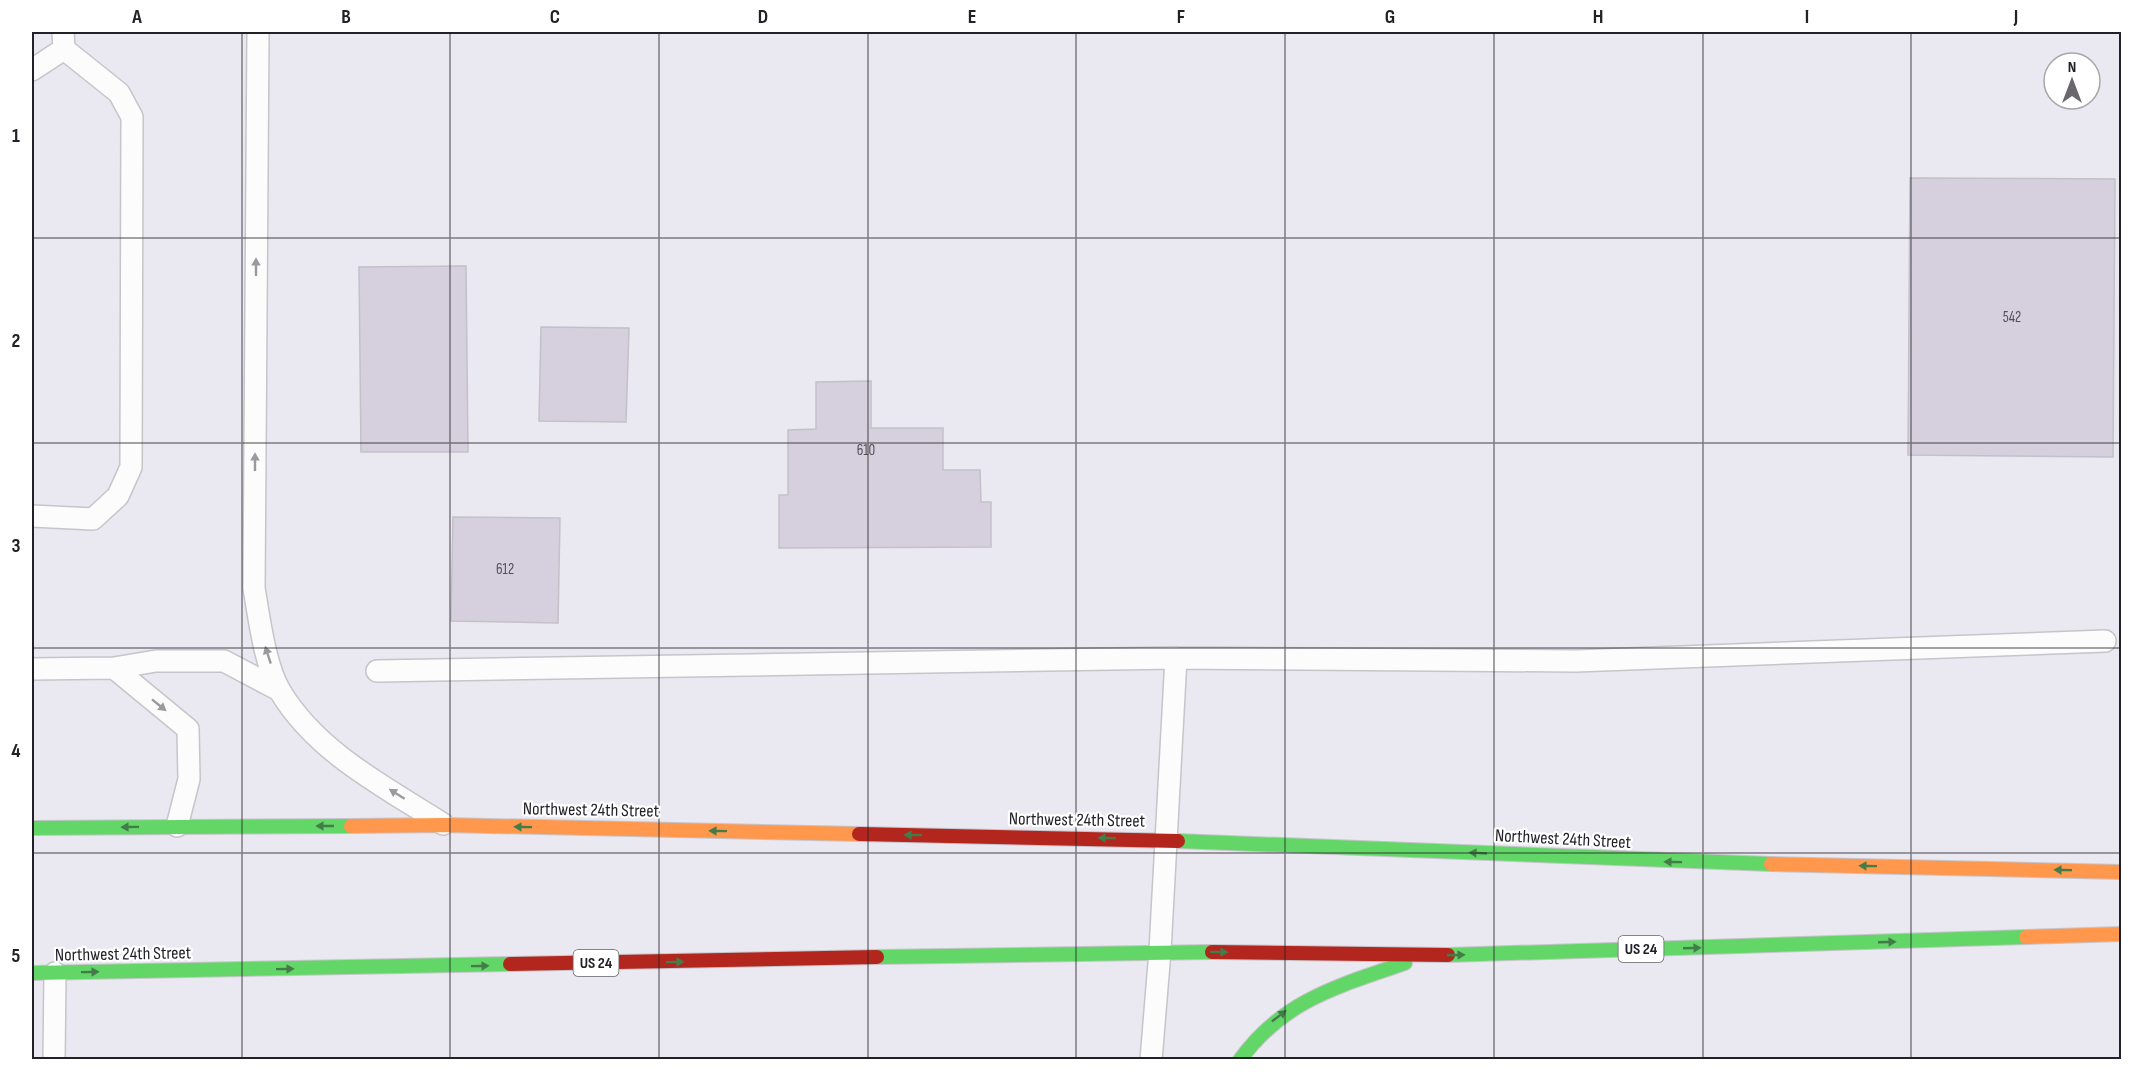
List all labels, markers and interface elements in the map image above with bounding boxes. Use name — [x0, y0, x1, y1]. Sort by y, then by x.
text: A — [131, 5, 142, 29]
text: B — [341, 5, 351, 29]
text: C — [550, 5, 560, 29]
text: D — [758, 5, 768, 29]
text: E — [968, 5, 976, 29]
text: F — [1177, 5, 1185, 29]
text: G — [1385, 5, 1395, 29]
text: H — [1593, 5, 1603, 29]
text: I — [1805, 5, 1809, 29]
text: J — [2013, 5, 2018, 29]
north arrow — [2042, 51, 2102, 111]
text: N — [2068, 58, 2076, 77]
text: 1 — [12, 124, 20, 148]
one-way arrow — [251, 258, 261, 277]
house number: 542 — [2003, 308, 2021, 327]
text: 2 — [12, 329, 20, 353]
house number: 610 — [857, 441, 875, 460]
one-way arrow — [250, 453, 260, 472]
text: 3 — [12, 534, 21, 558]
house number: 612 — [496, 560, 514, 579]
one-way arrow — [263, 646, 272, 664]
one-way arrow — [151, 699, 167, 712]
text: 4 — [11, 739, 21, 763]
one-way arrow — [389, 789, 405, 800]
street label: Northwest 24th Street — [523, 798, 660, 822]
street label: Northwest 24th Street — [1009, 808, 1146, 832]
one-way arrow — [315, 821, 334, 831]
one-way arrow — [120, 822, 139, 832]
one-way arrow — [513, 822, 532, 832]
street label: Northwest 24th Street — [1494, 825, 1632, 853]
one-way arrow — [708, 826, 727, 836]
one-way arrow — [903, 830, 922, 839]
one-way arrow — [1098, 834, 1117, 843]
one-way arrow — [1469, 849, 1488, 858]
one-way arrow — [1664, 857, 1683, 866]
one-way arrow — [1859, 861, 1878, 871]
one-way arrow — [2054, 866, 2073, 875]
road number: US 24 — [1618, 936, 1664, 962]
one-way arrow — [1878, 937, 1897, 946]
street label: Northwest 24th Street — [55, 942, 192, 966]
one-way arrow — [1683, 943, 1702, 952]
text: 5 — [12, 944, 21, 968]
one-way arrow — [1209, 948, 1228, 957]
road number: US 24 — [574, 950, 618, 976]
one-way arrow — [1446, 950, 1465, 960]
one-way arrow — [665, 957, 684, 967]
one-way arrow — [470, 961, 489, 971]
one-way arrow — [275, 964, 294, 974]
one-way arrow — [80, 967, 99, 977]
one-way arrow — [1271, 1010, 1287, 1023]

